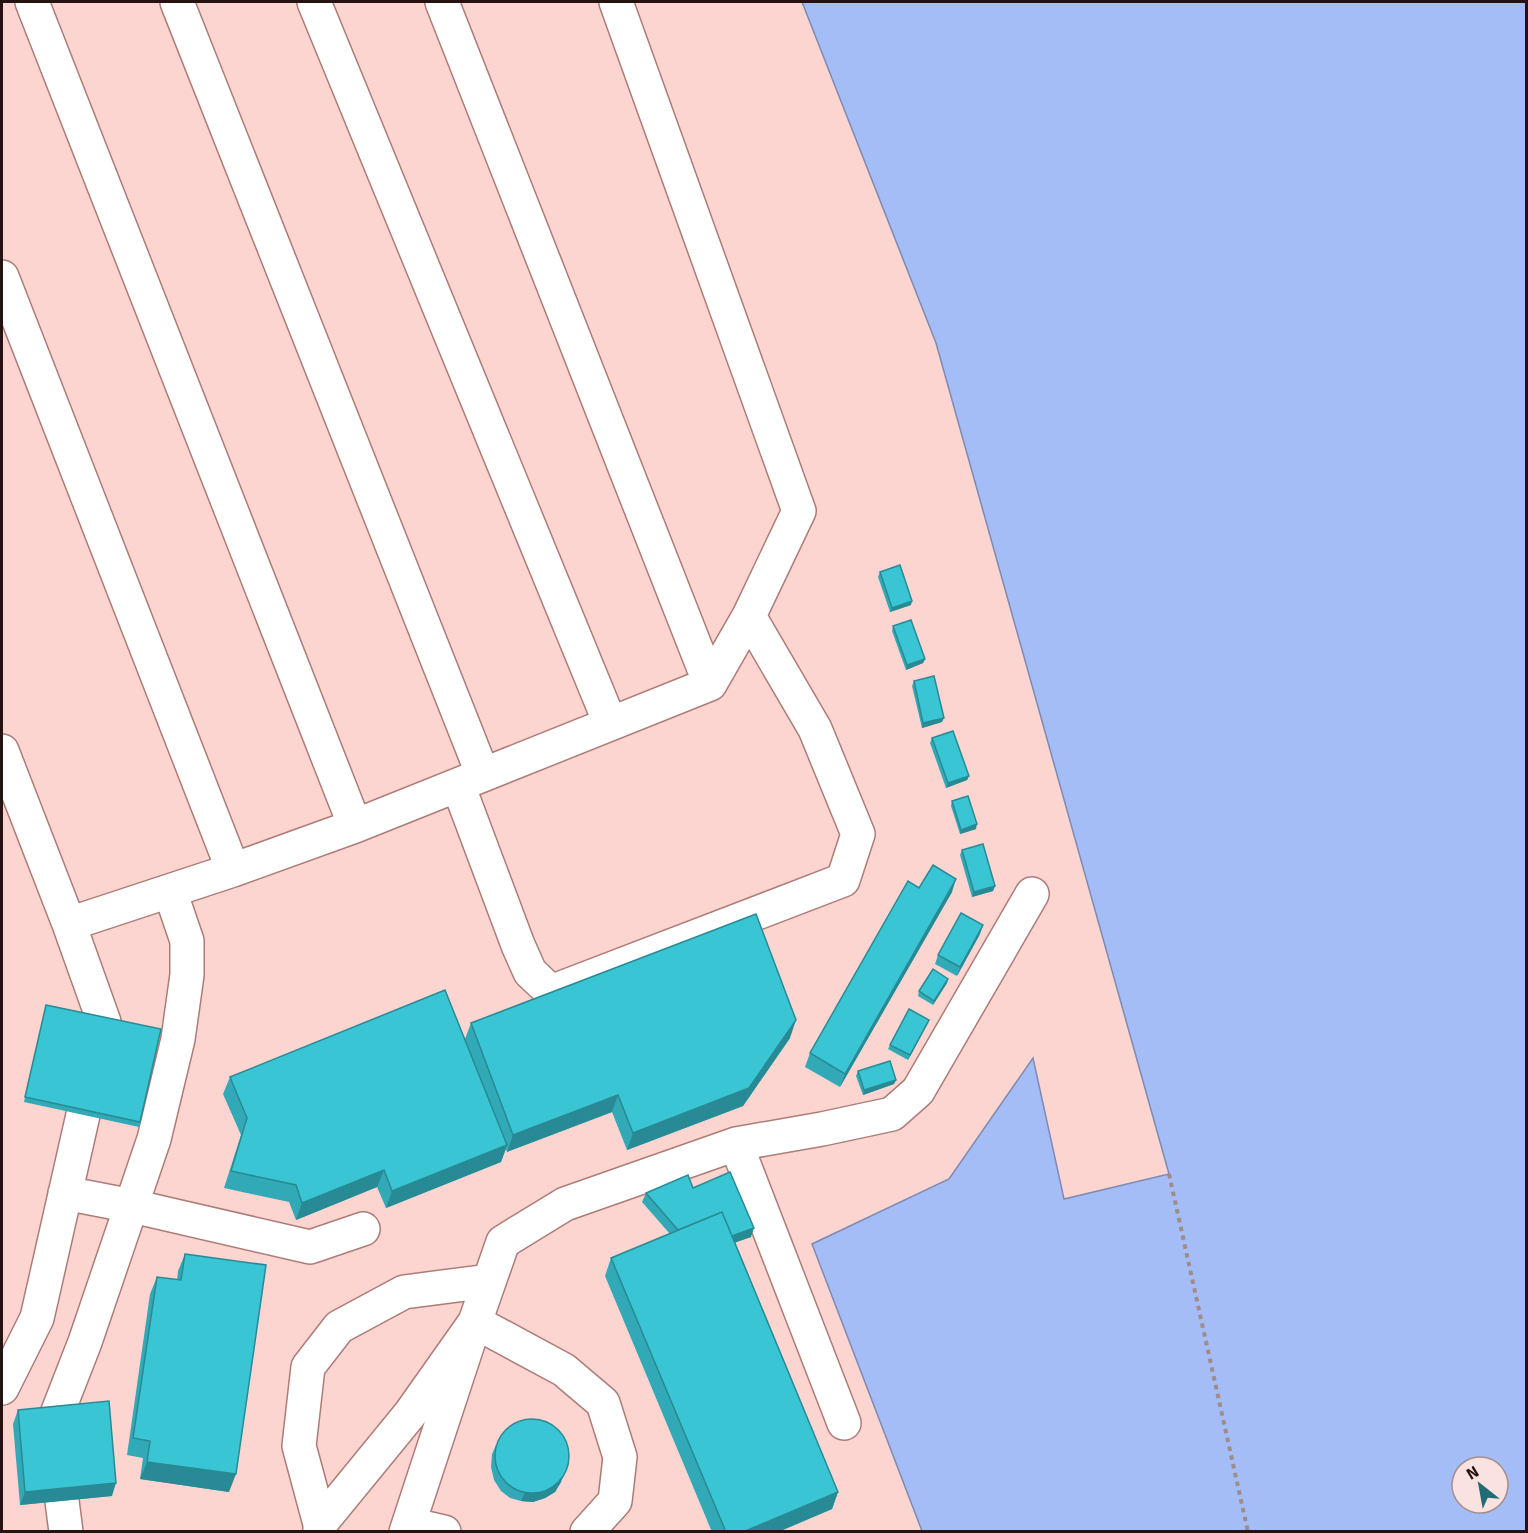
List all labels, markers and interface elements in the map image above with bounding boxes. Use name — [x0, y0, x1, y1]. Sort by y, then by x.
north arrow — [1450, 1455, 1510, 1515]
text: N — [1463, 1462, 1483, 1484]

